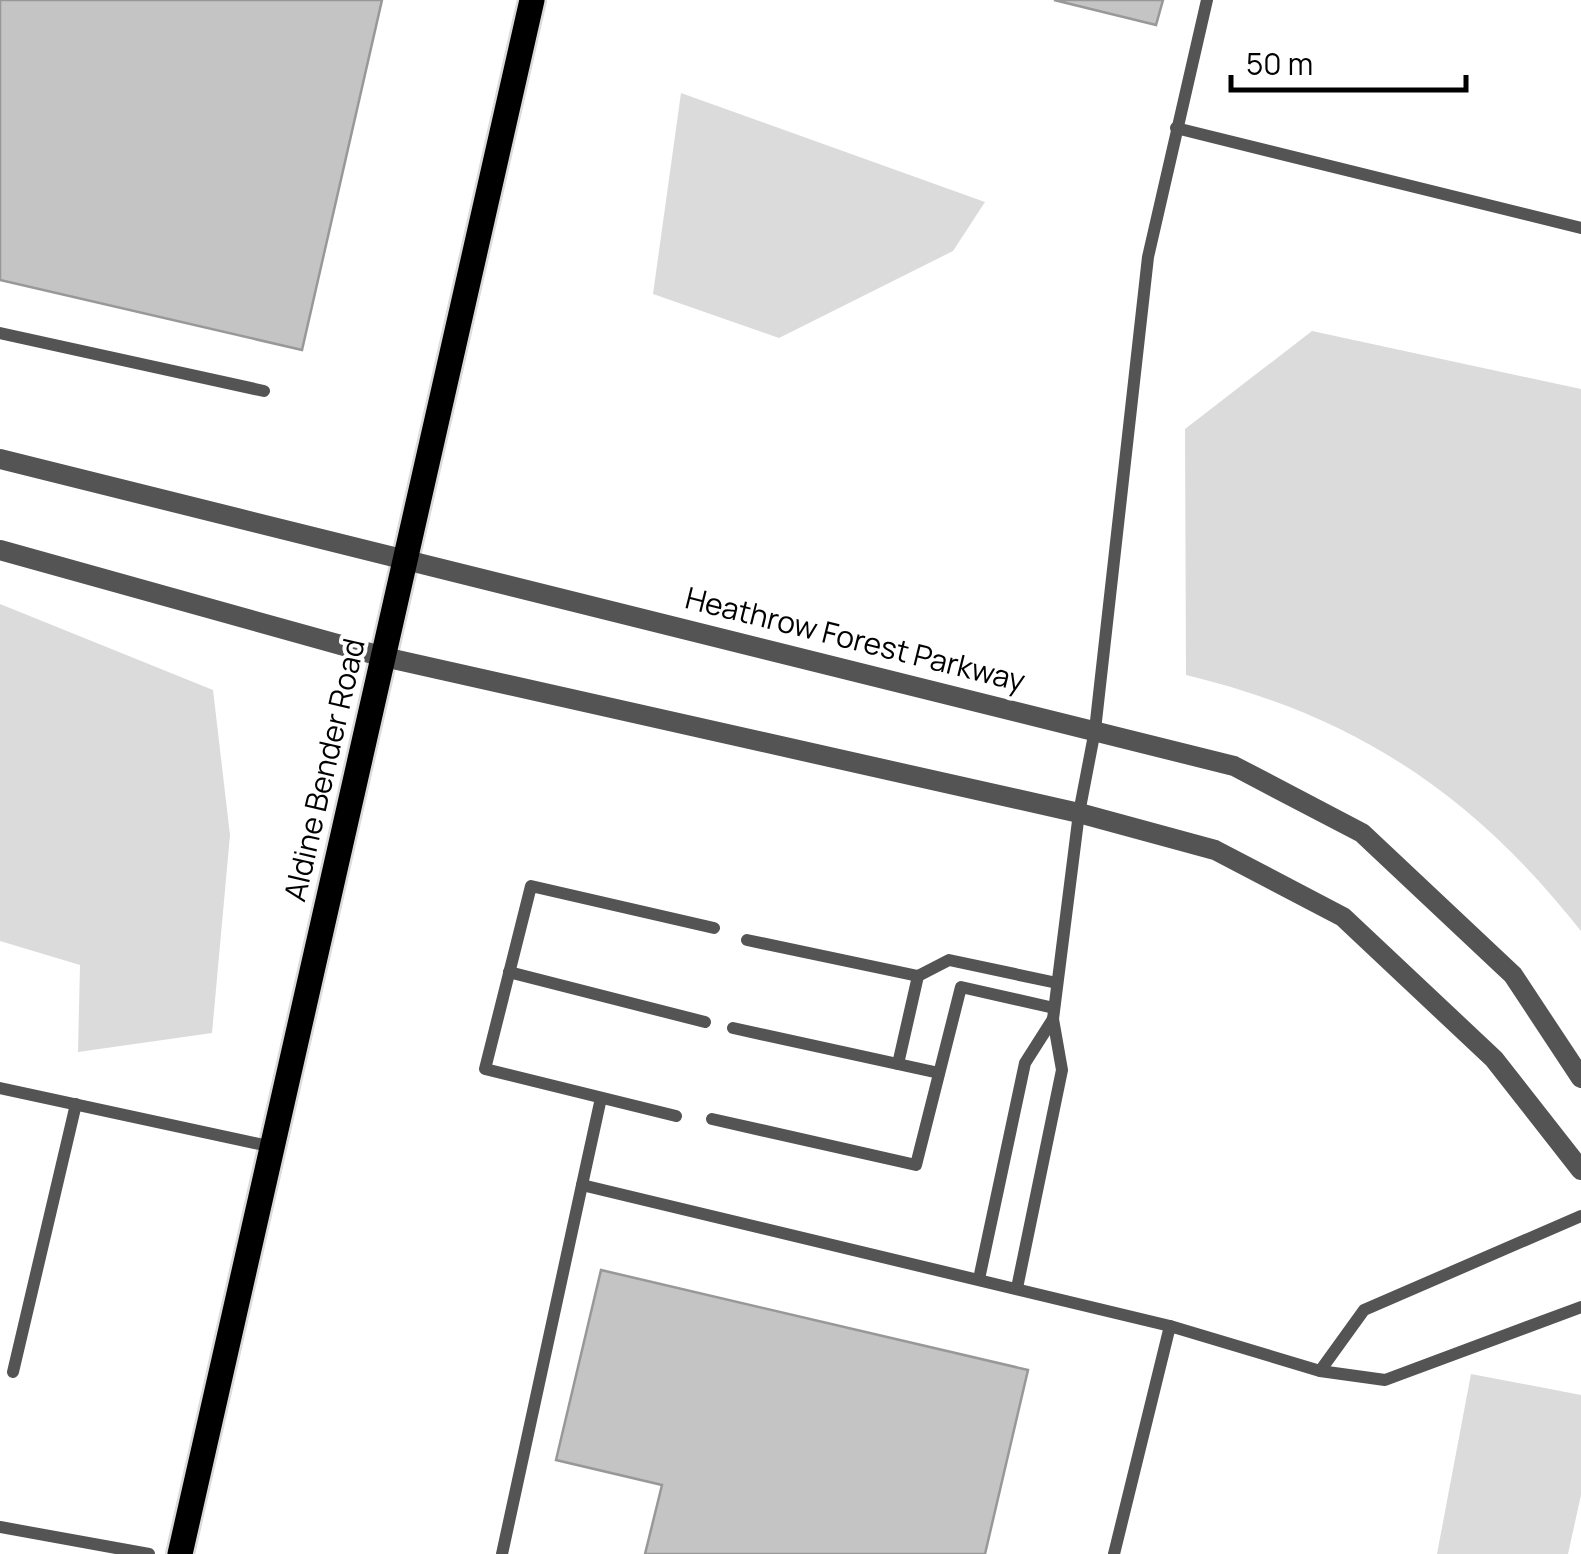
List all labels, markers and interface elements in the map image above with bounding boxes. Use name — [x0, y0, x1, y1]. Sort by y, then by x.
scale bar — [1231, 30, 1466, 92]
text: 50 m — [1246, 43, 1313, 84]
street label: Heathrow Forest Parkway — [681, 576, 1030, 701]
street label: Aldine Bender Road — [273, 634, 374, 905]

